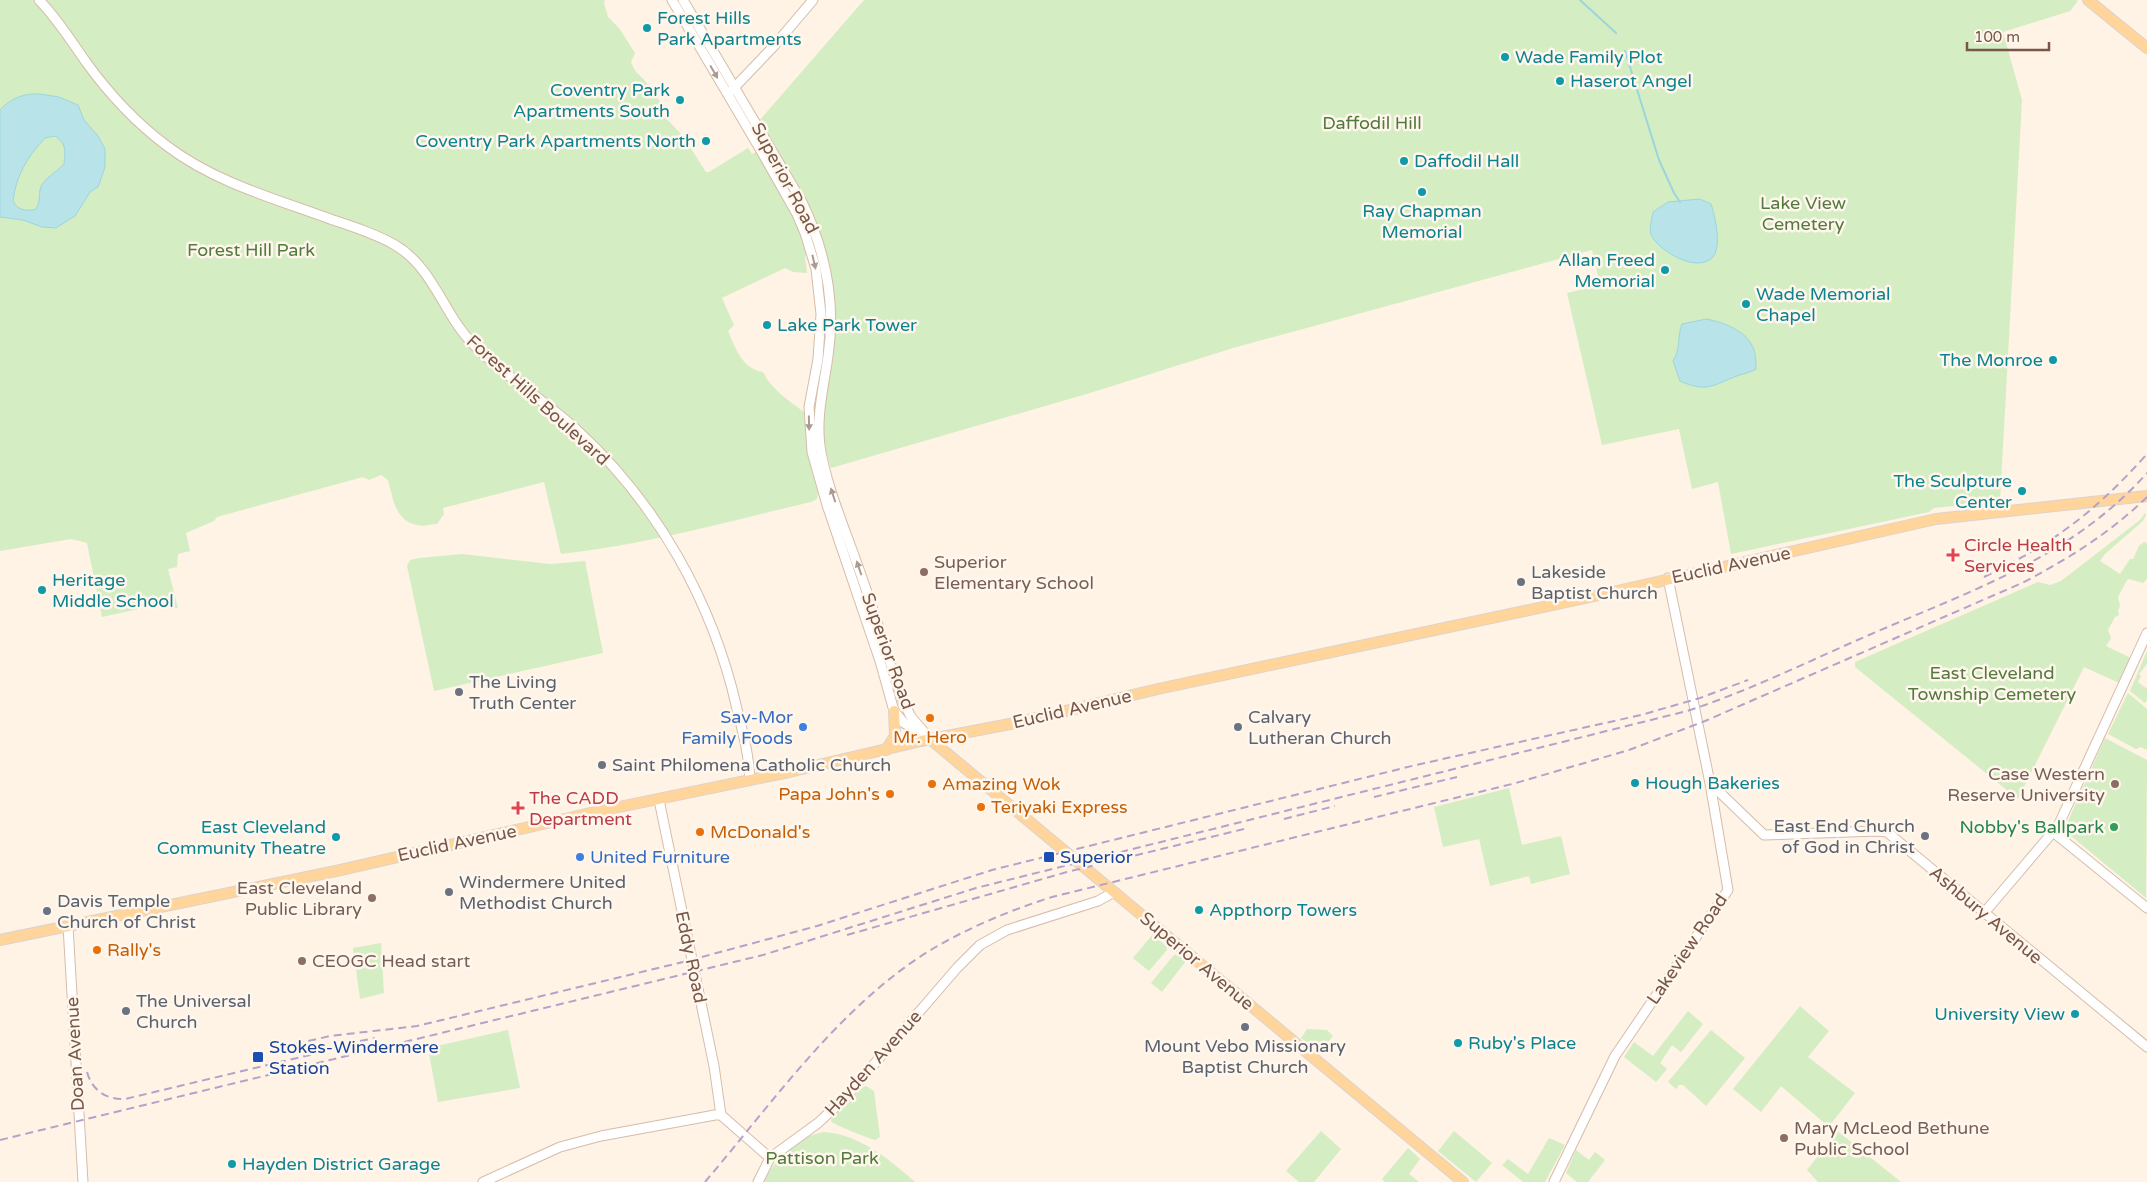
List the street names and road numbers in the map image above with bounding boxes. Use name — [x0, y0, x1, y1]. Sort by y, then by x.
street label: Superior Road — [747, 119, 823, 237]
street label: Forest Hills Boulevard — [462, 330, 614, 470]
street label: Euclid Avenue — [1669, 542, 1793, 588]
street label: Superior Road — [857, 590, 919, 712]
street label: Euclid Avenue — [1010, 685, 1134, 733]
street label: Euclid Avenue — [395, 820, 519, 866]
street label: Ashbury Avenue — [1925, 861, 2047, 969]
street label: Lakeview Road — [1642, 890, 1732, 1008]
street label: Superior Avenue — [1136, 907, 1258, 1015]
street label: Eddy Road — [671, 909, 711, 1005]
street label: Doan Avenue — [61, 996, 89, 1112]
street label: Hayden Avenue — [820, 1006, 926, 1120]

